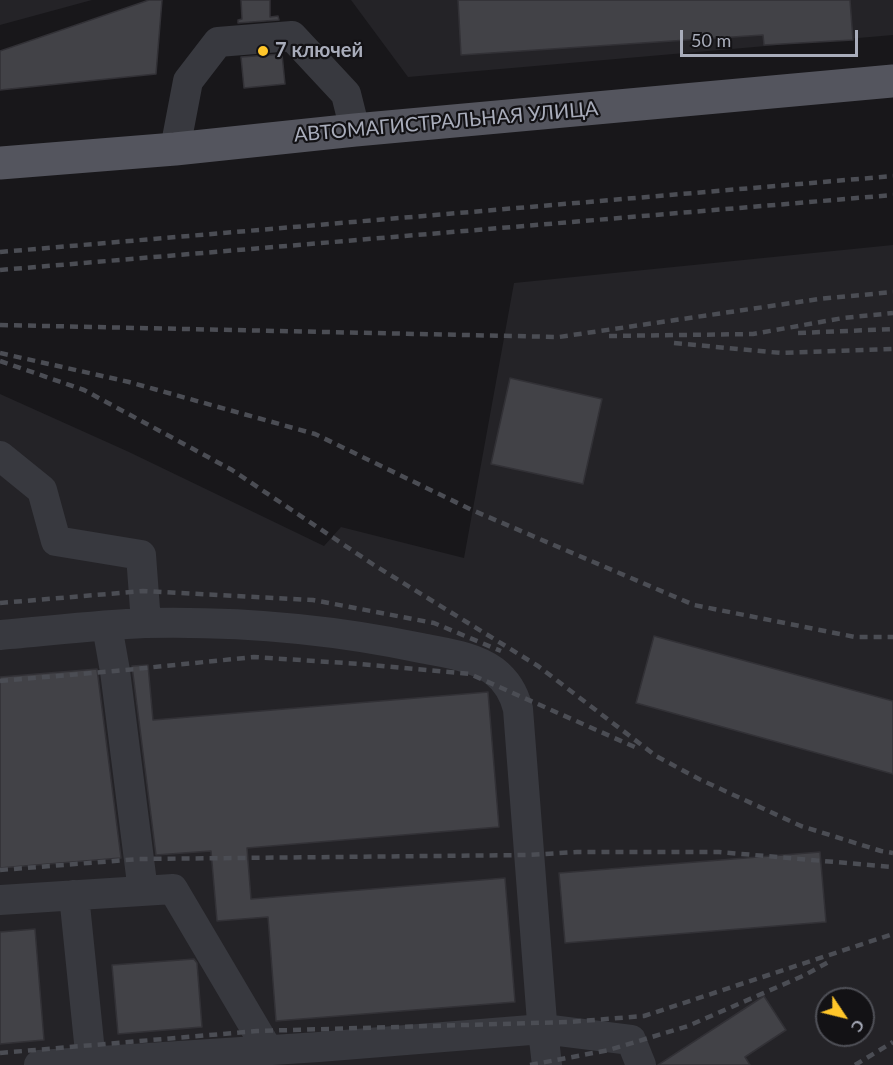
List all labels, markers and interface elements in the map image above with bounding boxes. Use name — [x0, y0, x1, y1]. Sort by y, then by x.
scale bar — [683, 18, 862, 56]
text: 50 m — [691, 29, 731, 51]
place label: 7 ключей — [275, 39, 363, 63]
marker: 7 ключей — [256, 44, 270, 58]
street label: АВТОМАГИСТРАЛЬНАЯ УЛИЦА — [293, 97, 599, 147]
north arrow — [815, 987, 875, 1047]
text: С — [848, 1017, 869, 1036]

